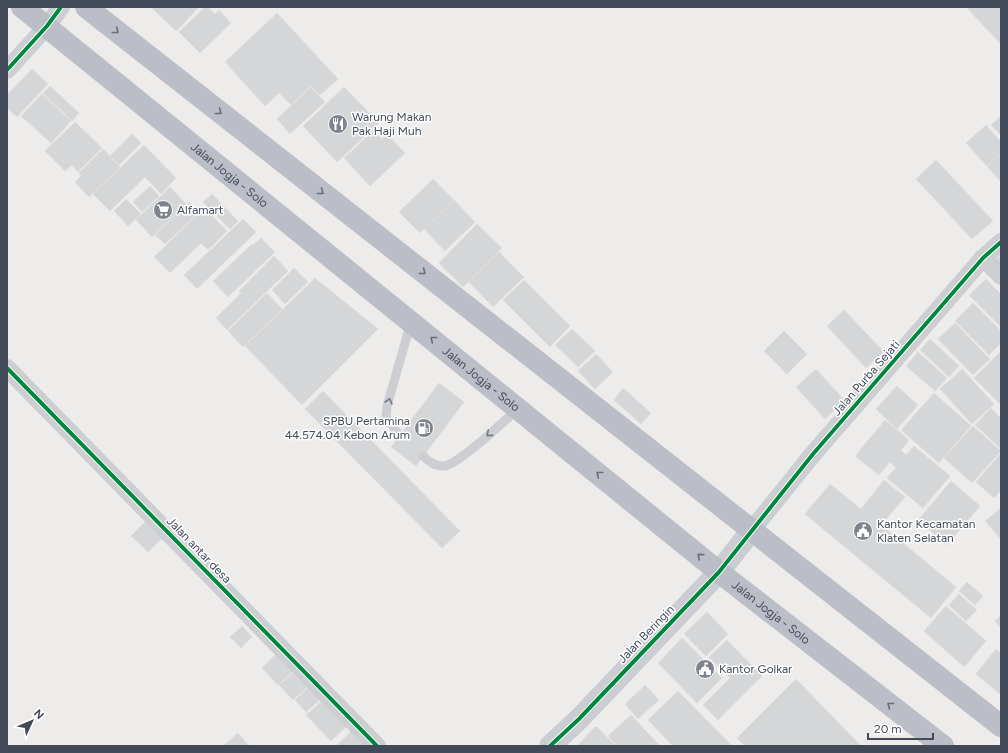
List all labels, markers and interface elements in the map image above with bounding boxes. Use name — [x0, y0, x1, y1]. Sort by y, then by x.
one-way arrow — [112, 26, 119, 33]
one-way arrow — [214, 107, 221, 114]
place label: Warung Makan Pak Haji Muh — [352, 110, 432, 138]
restaurant icon: Warung Makan Pak Haji Muh — [327, 113, 349, 135]
street label: Jalan Jogja - Solo — [188, 140, 271, 211]
one-way arrow — [316, 187, 323, 194]
supermarket icon: Alfamart — [152, 199, 174, 221]
place label: Alfamart — [177, 203, 224, 217]
one-way arrow — [418, 268, 425, 275]
one-way arrow — [430, 337, 437, 344]
street label: Jalan Purba Sejati — [830, 338, 902, 418]
street label: Jalan Jogja - Solo — [440, 344, 523, 415]
one-way arrow — [384, 398, 393, 405]
place label: SPBU Pertamina 44.574.04 Kebon Arum — [285, 414, 410, 442]
fuel station icon: SPBU Pertamina 44.574.04 Kebon Arum — [413, 417, 435, 439]
one-way arrow — [486, 430, 493, 437]
one-way arrow — [596, 472, 603, 479]
street label: Jalan antar desa — [164, 514, 234, 586]
place label: Kantor Kecamatan Klaten Selatan — [877, 517, 976, 545]
public building icon: Kantor Kecamatan Klaten Selatan — [852, 520, 874, 542]
one-way arrow — [697, 553, 704, 560]
street label: Jalan Jogja - Solo — [729, 578, 813, 647]
street label: Jalan Beringin — [615, 602, 677, 666]
public building icon: Kantor Golkar — [694, 658, 716, 680]
place label: Kantor Golkar — [719, 662, 792, 676]
north arrow — [12, 701, 52, 741]
one-way arrow — [888, 703, 895, 710]
text: N — [31, 707, 46, 722]
scale bar — [868, 715, 933, 741]
text: 20 m — [874, 722, 902, 736]

